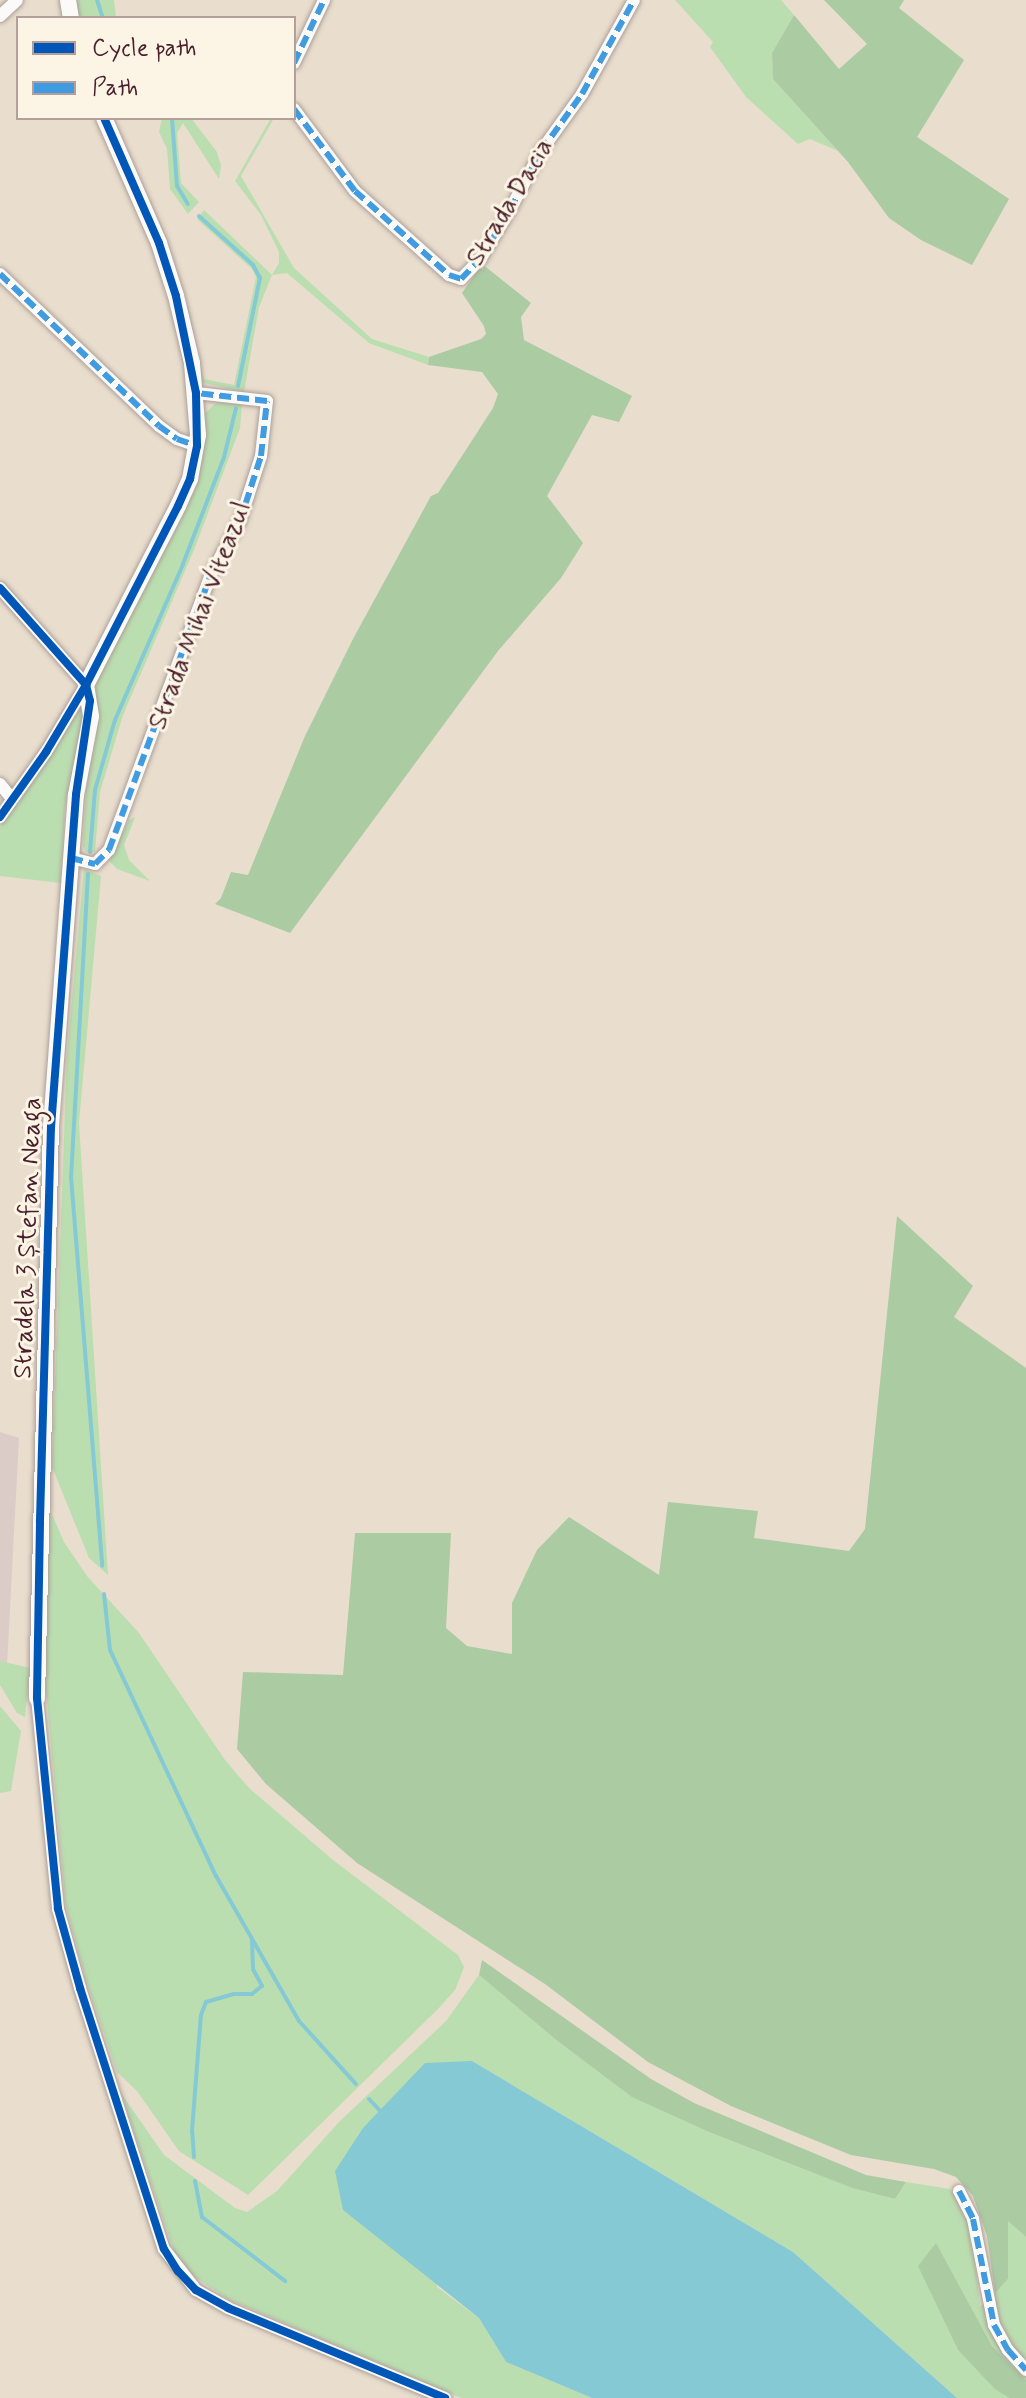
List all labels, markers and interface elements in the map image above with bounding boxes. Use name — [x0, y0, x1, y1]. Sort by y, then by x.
legend — [16, 16, 296, 120]
text: Cycle path — [92, 33, 197, 64]
text: Path — [92, 73, 138, 104]
street label: Strada Dacia — [460, 132, 562, 274]
street label: Strada Mihai Viteazul — [143, 498, 259, 734]
street label: Stradela 3 Ștefan Neaga — [8, 1095, 50, 1381]

